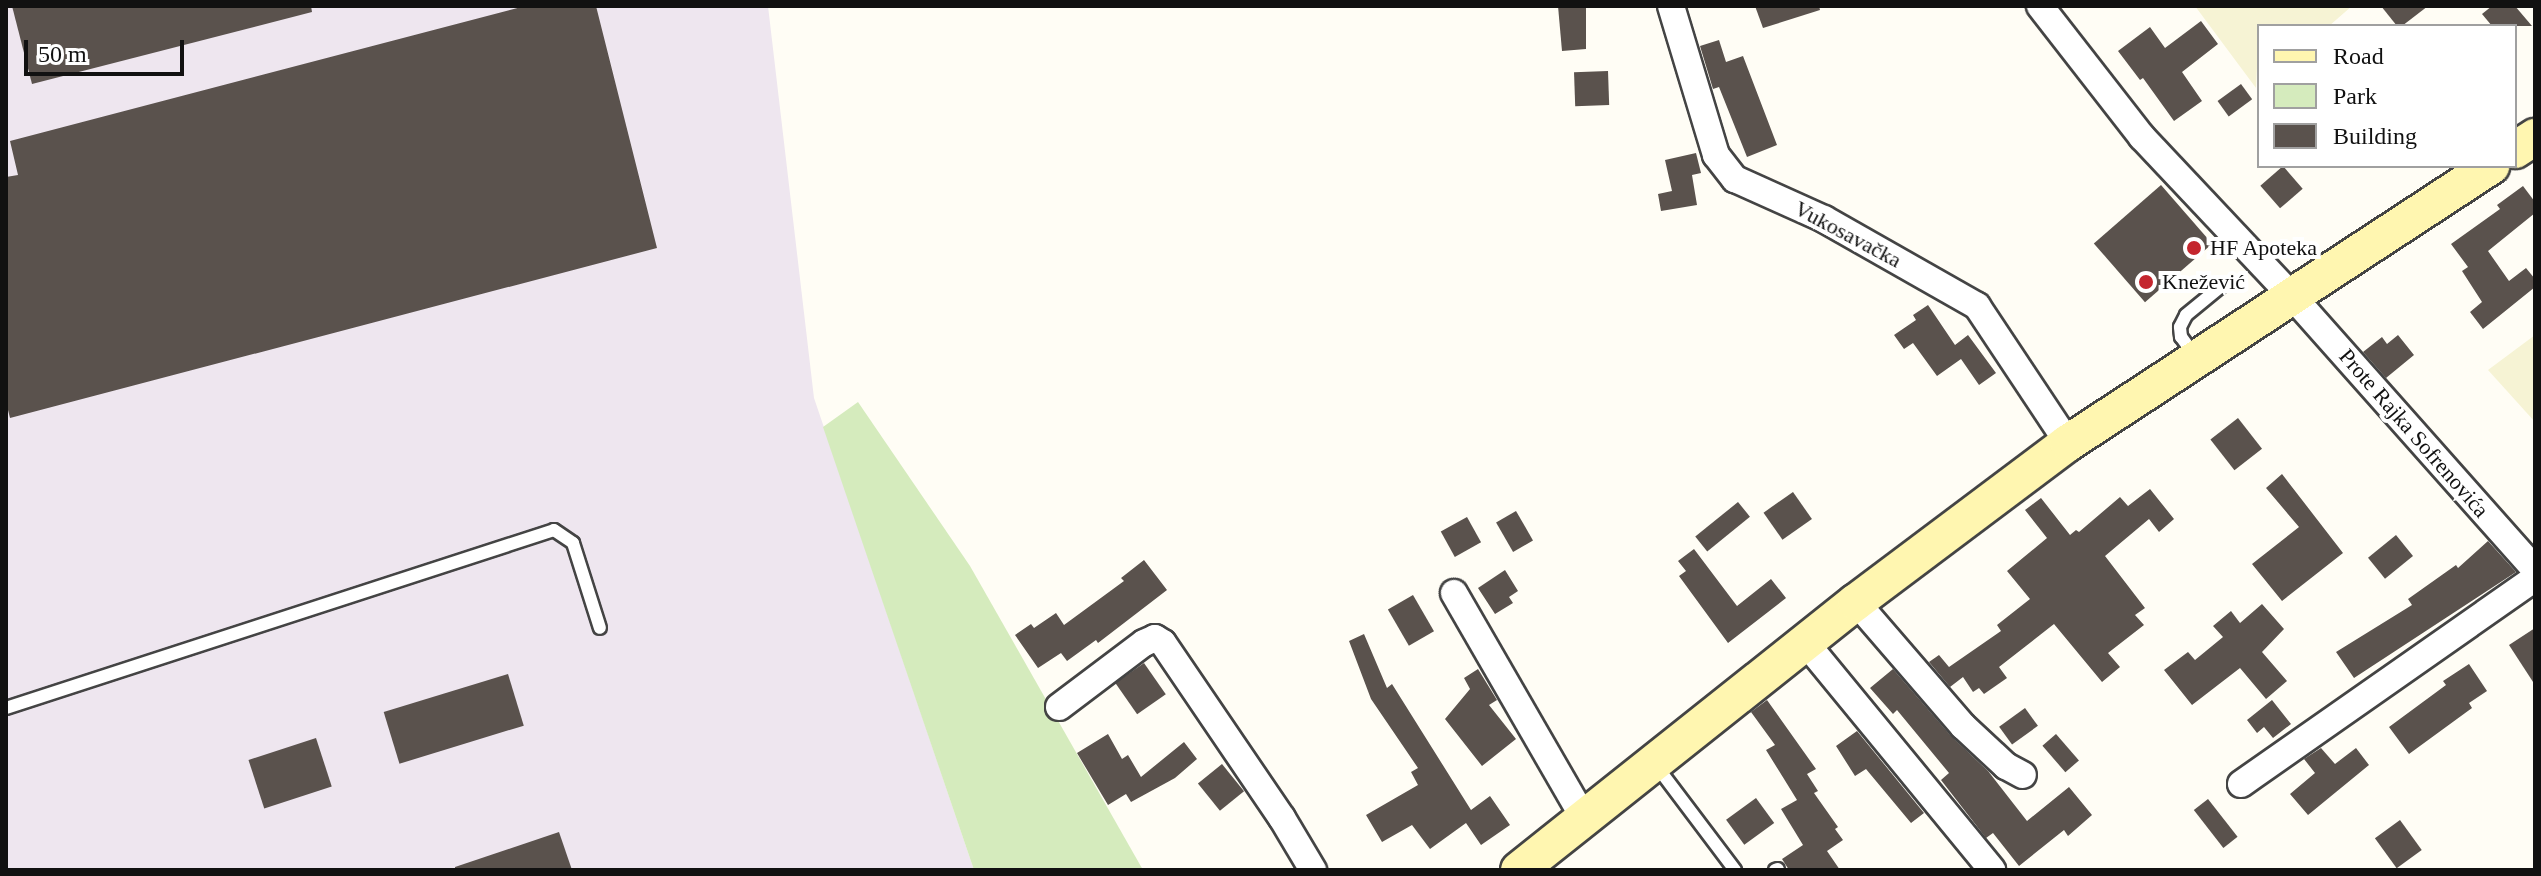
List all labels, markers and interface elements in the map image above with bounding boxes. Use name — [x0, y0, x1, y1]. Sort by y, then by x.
scale bar — [28, 24, 188, 74]
legend — [2257, 24, 2517, 168]
text: 50 m — [38, 41, 87, 67]
text: Road — [2333, 43, 2384, 69]
text: Park — [2333, 83, 2377, 109]
text: Building — [2333, 123, 2417, 149]
street label: Vukosavačka — [1790, 195, 1906, 273]
place label: HF Apoteka — [2210, 235, 2318, 261]
marker: HF Apoteka — [2185, 239, 2203, 257]
place label: Knežević — [2162, 269, 2245, 295]
marker: Knežević — [2137, 273, 2155, 291]
street label: Prote Rajka Sofrenovića — [2333, 343, 2495, 523]

